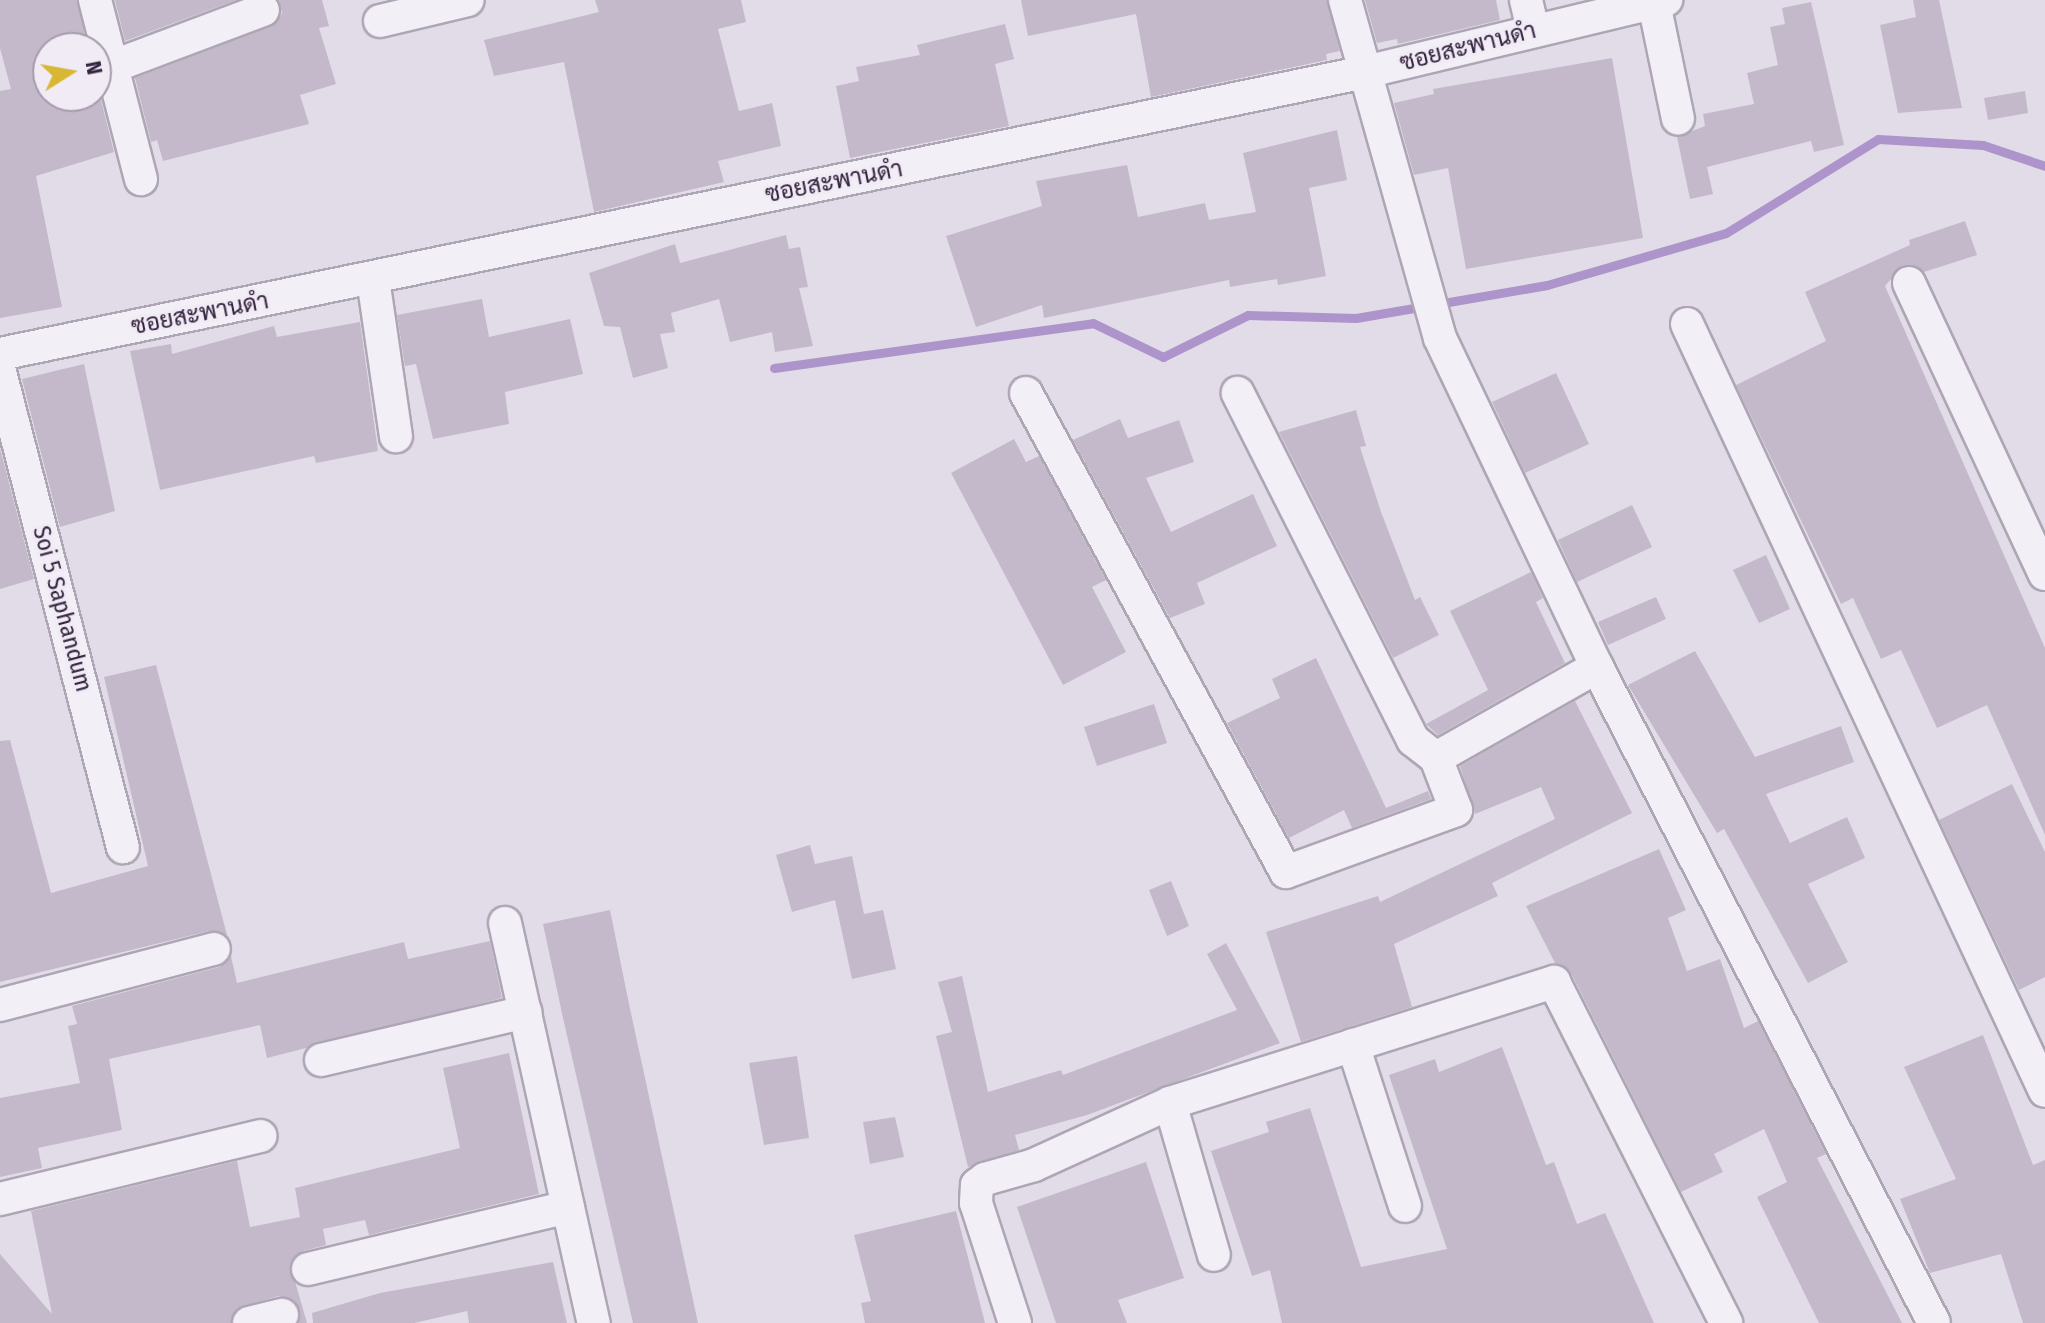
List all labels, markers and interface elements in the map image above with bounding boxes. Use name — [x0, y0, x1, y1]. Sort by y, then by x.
street label: ซอยสะพานดำ — [1397, 16, 1539, 78]
north arrow — [32, 32, 112, 112]
text: N — [80, 59, 109, 77]
street label: ซอยสะพานดำ — [763, 155, 905, 209]
street label: ซอยสะพานดำ — [129, 287, 271, 341]
street label: Soi 5 Saphandum — [26, 523, 98, 695]

